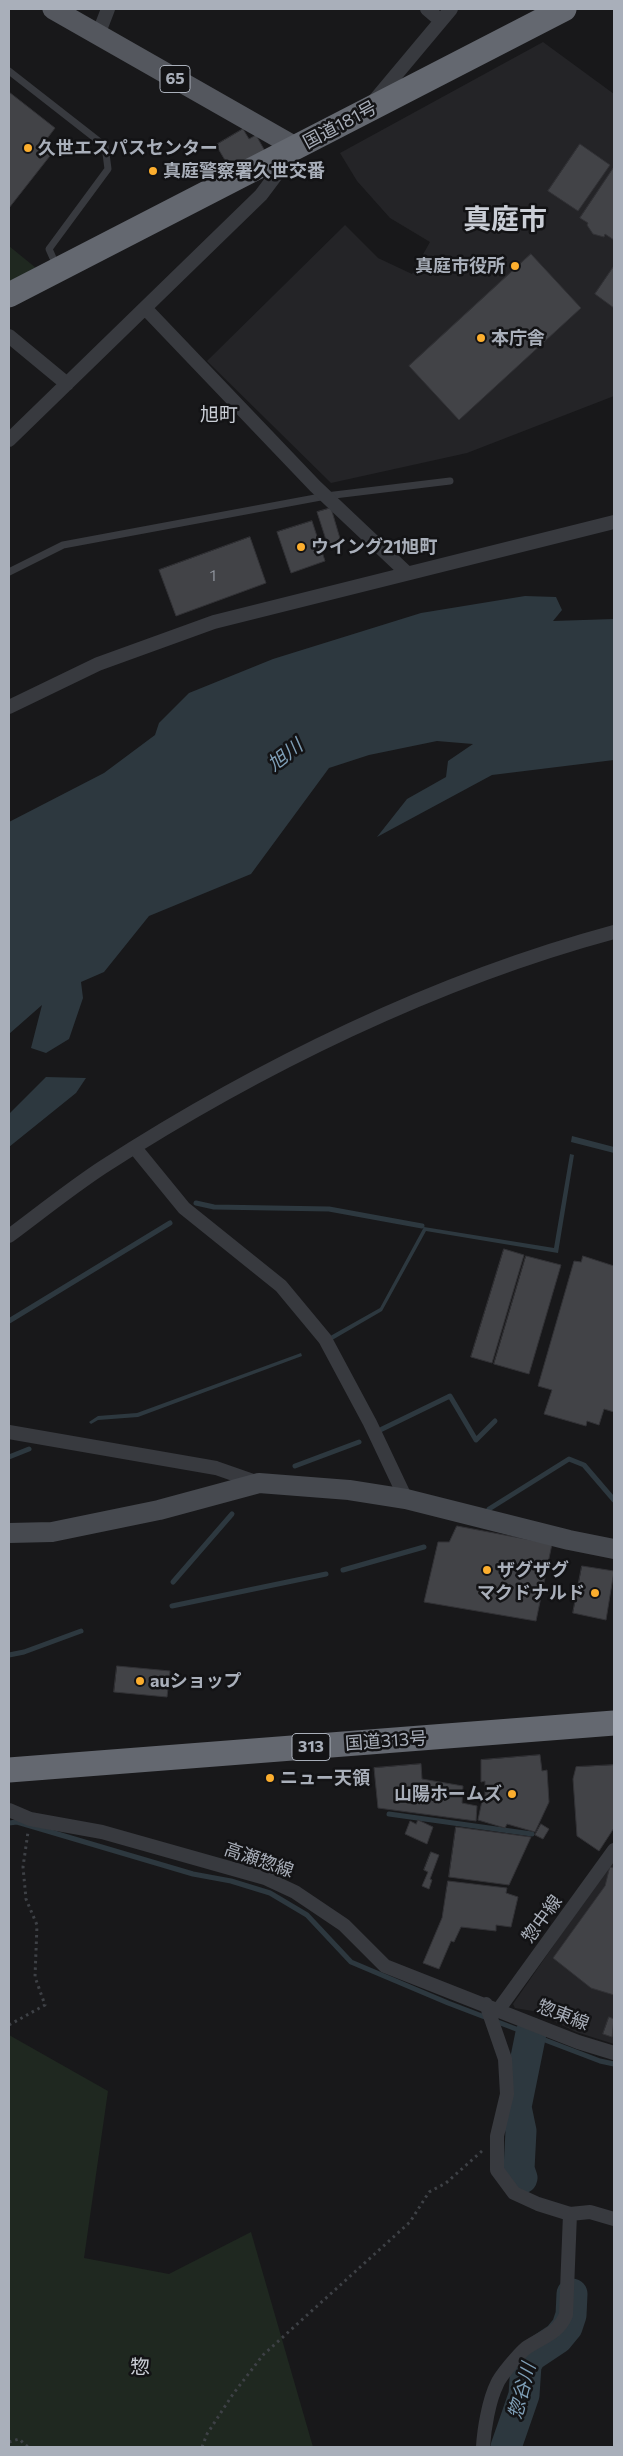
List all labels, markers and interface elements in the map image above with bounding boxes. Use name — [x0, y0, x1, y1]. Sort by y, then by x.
road number: 65 — [160, 66, 190, 92]
street label: 国道181号 — [299, 97, 381, 153]
place label: 久世エスパスセンター — [38, 137, 218, 159]
marker: 久世エスパスセンター — [22, 142, 34, 154]
place label: 真庭警察署久世交番 — [163, 160, 325, 182]
marker: 真庭警察署久世交番 — [147, 165, 159, 177]
district label: 真庭市 — [463, 203, 547, 237]
place label: 真庭市役所 — [415, 255, 505, 277]
marker: 真庭市役所 — [509, 260, 521, 272]
place label: 本庁舎 — [491, 327, 545, 349]
marker: 本庁舎 — [475, 332, 487, 344]
district label: 旭町 — [200, 404, 238, 426]
place label: ウイング21旭町 — [311, 536, 437, 558]
marker: ウイング21旭町 — [295, 541, 307, 553]
house number: 1 — [210, 567, 216, 585]
water label: 旭川 — [263, 734, 307, 776]
place label: ザグザグ — [497, 1559, 569, 1581]
marker: ザグザグ — [481, 1564, 493, 1576]
place label: マクドナルド — [477, 1582, 585, 1604]
marker: マクドナルド — [589, 1587, 601, 1599]
place label: auショップ — [150, 1670, 242, 1692]
marker: auショップ — [134, 1675, 146, 1687]
street label: 国道313号 — [344, 1727, 428, 1755]
road number: 313 — [292, 1734, 330, 1760]
place label: ニュー天領 — [280, 1767, 370, 1789]
marker: ニュー天領 — [264, 1772, 276, 1784]
place label: 山陽ホームズ — [394, 1783, 502, 1805]
marker: 山陽ホームズ — [506, 1788, 518, 1800]
street label: 高瀬惣線 — [221, 1838, 297, 1882]
street label: 惣中線 — [517, 1891, 567, 1947]
street label: 惣東線 — [534, 1995, 592, 2035]
district label: 惣 — [130, 2355, 150, 2379]
water label: 惣谷川 — [504, 2361, 540, 2421]

